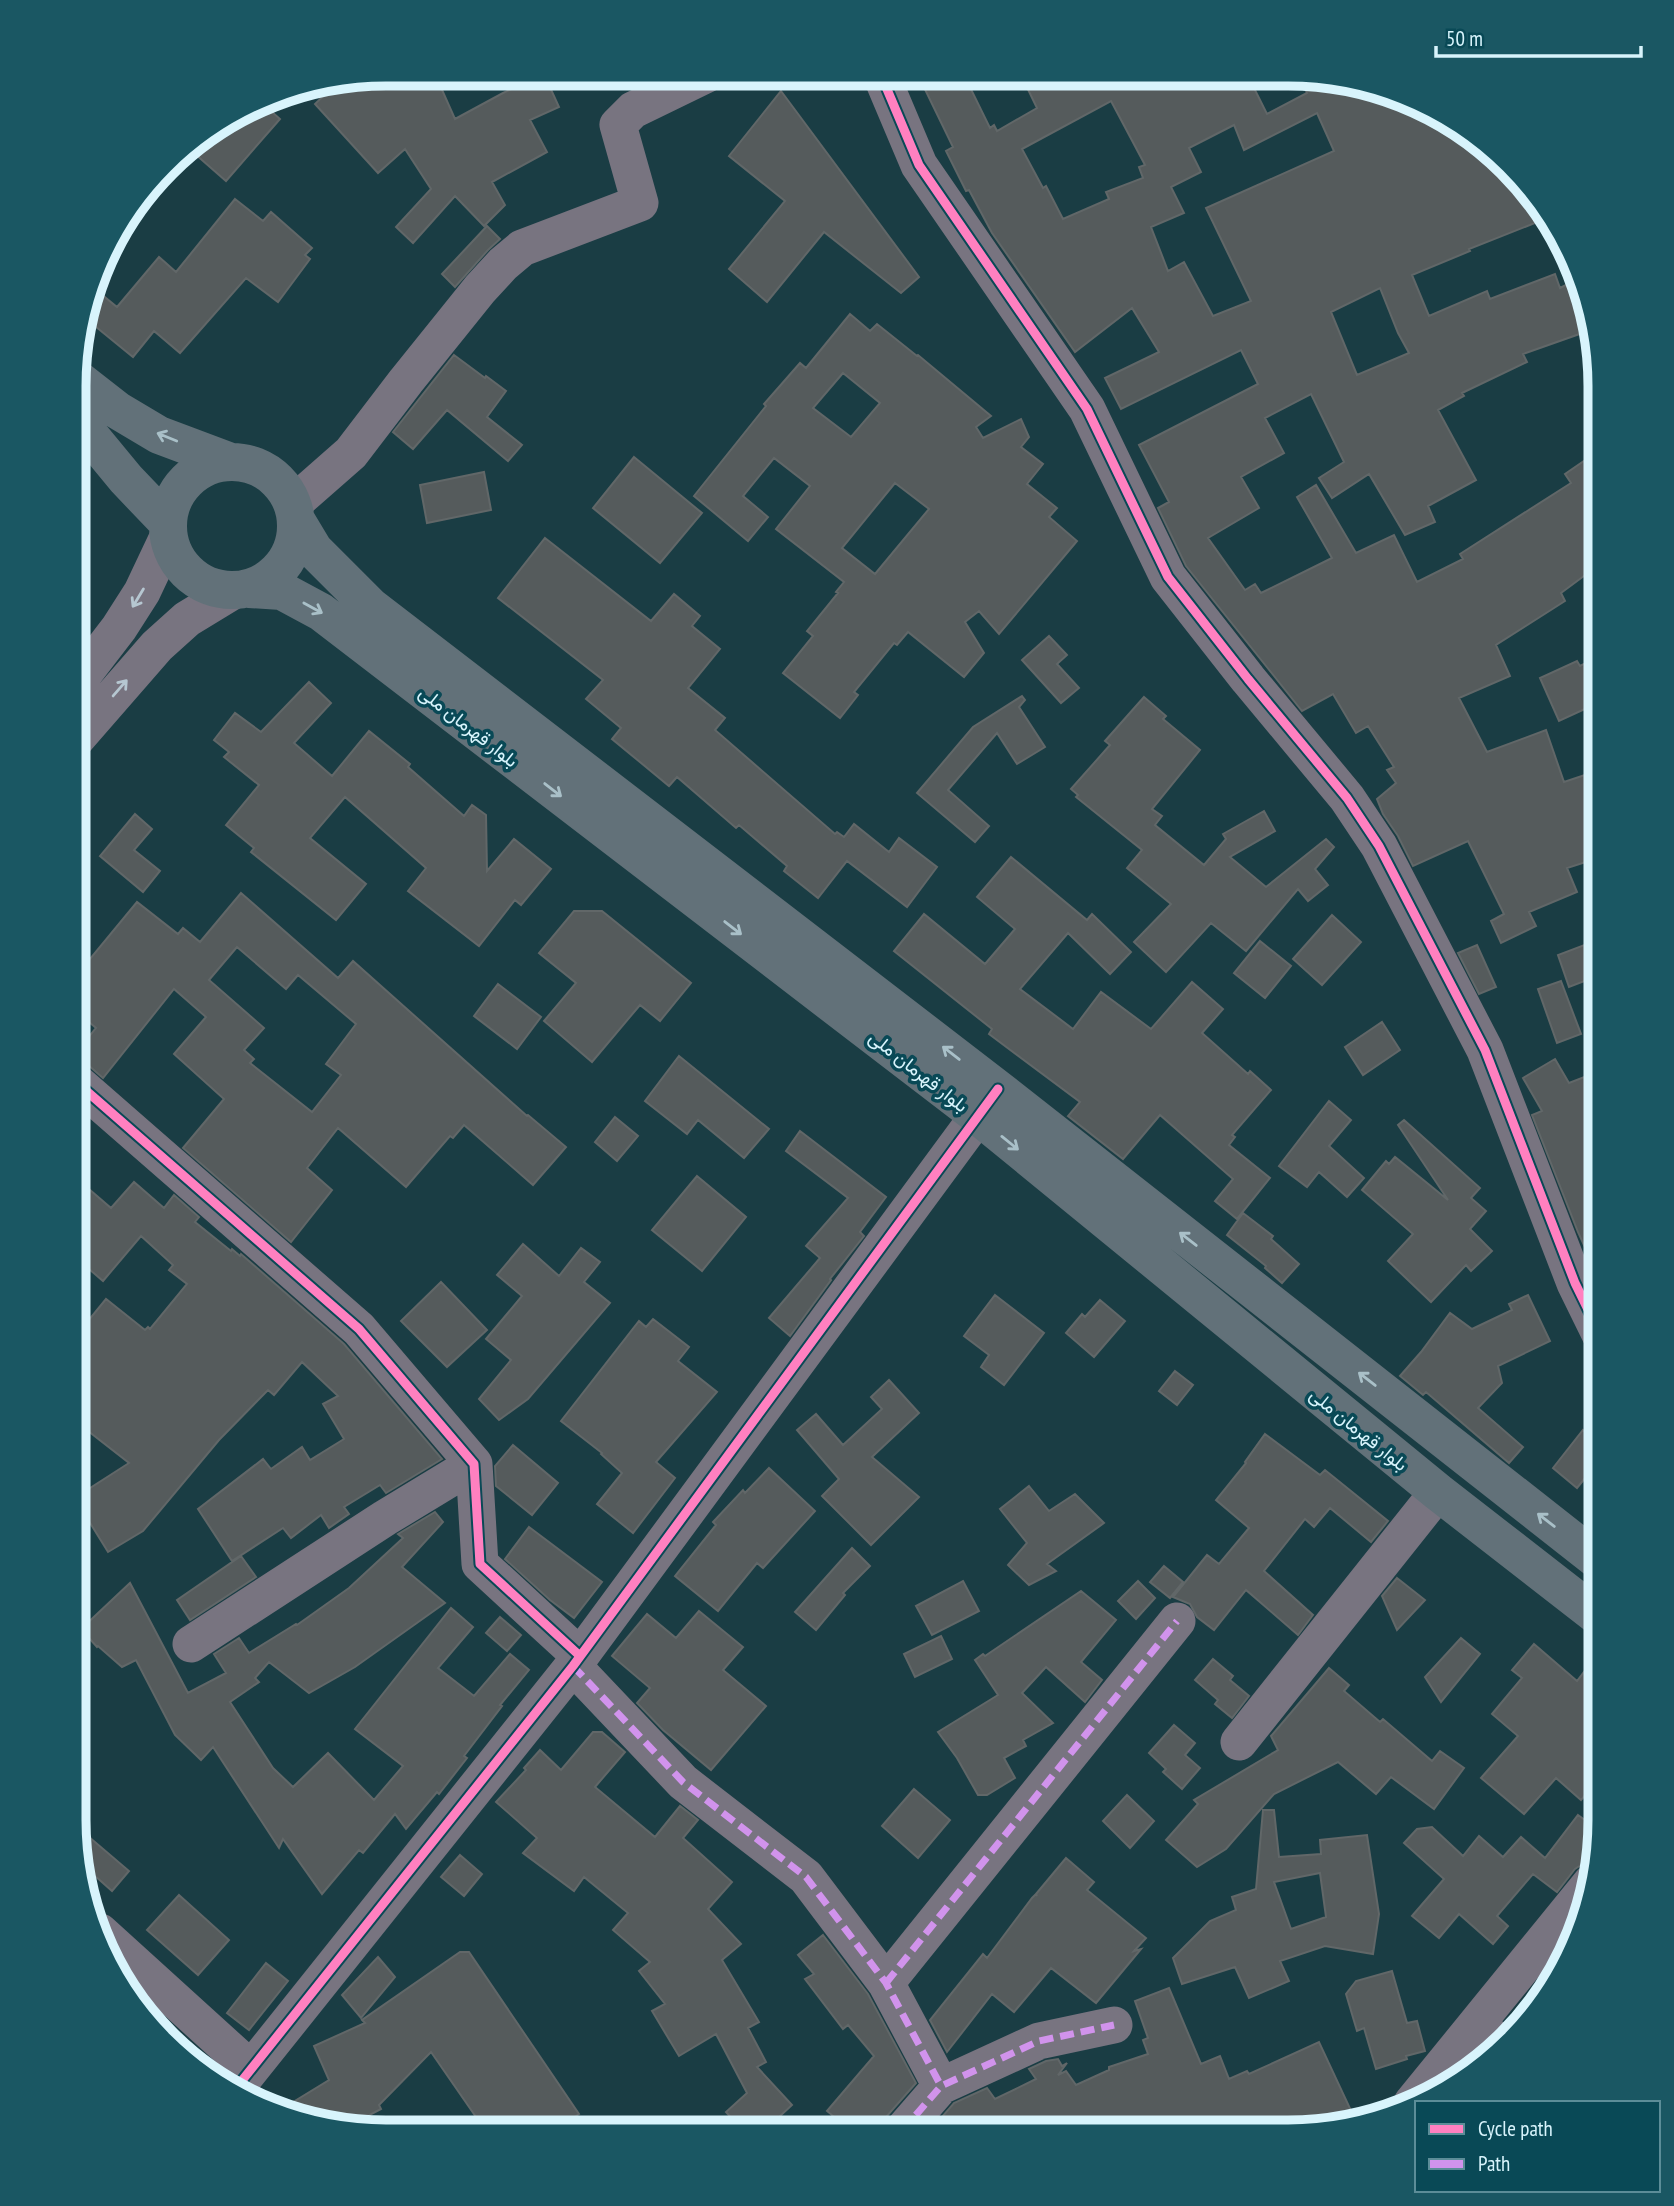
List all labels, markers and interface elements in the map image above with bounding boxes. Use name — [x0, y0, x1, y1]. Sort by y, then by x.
scale bar — [1436, 14, 1641, 58]
text: 50 m — [1446, 25, 1483, 52]
one-way arrow — [157, 430, 178, 443]
one-way arrow — [131, 588, 145, 608]
one-way arrow — [302, 602, 323, 615]
one-way arrow — [112, 679, 128, 697]
street label: بلوار قهرمان ملی — [415, 680, 523, 772]
one-way arrow — [543, 782, 562, 797]
one-way arrow — [724, 921, 742, 936]
street label: بلوار قهرمان ملی — [865, 1025, 973, 1117]
one-way arrow — [943, 1046, 961, 1061]
one-way arrow — [1000, 1135, 1018, 1151]
one-way arrow — [1180, 1231, 1198, 1246]
one-way arrow — [1359, 1372, 1377, 1387]
street label: بلوار قهرمان ملی — [1305, 1382, 1413, 1476]
one-way arrow — [1538, 1512, 1556, 1527]
legend — [1415, 2101, 1660, 2192]
text: Cycle path — [1478, 2115, 1553, 2142]
text: Path — [1478, 2150, 1510, 2177]

